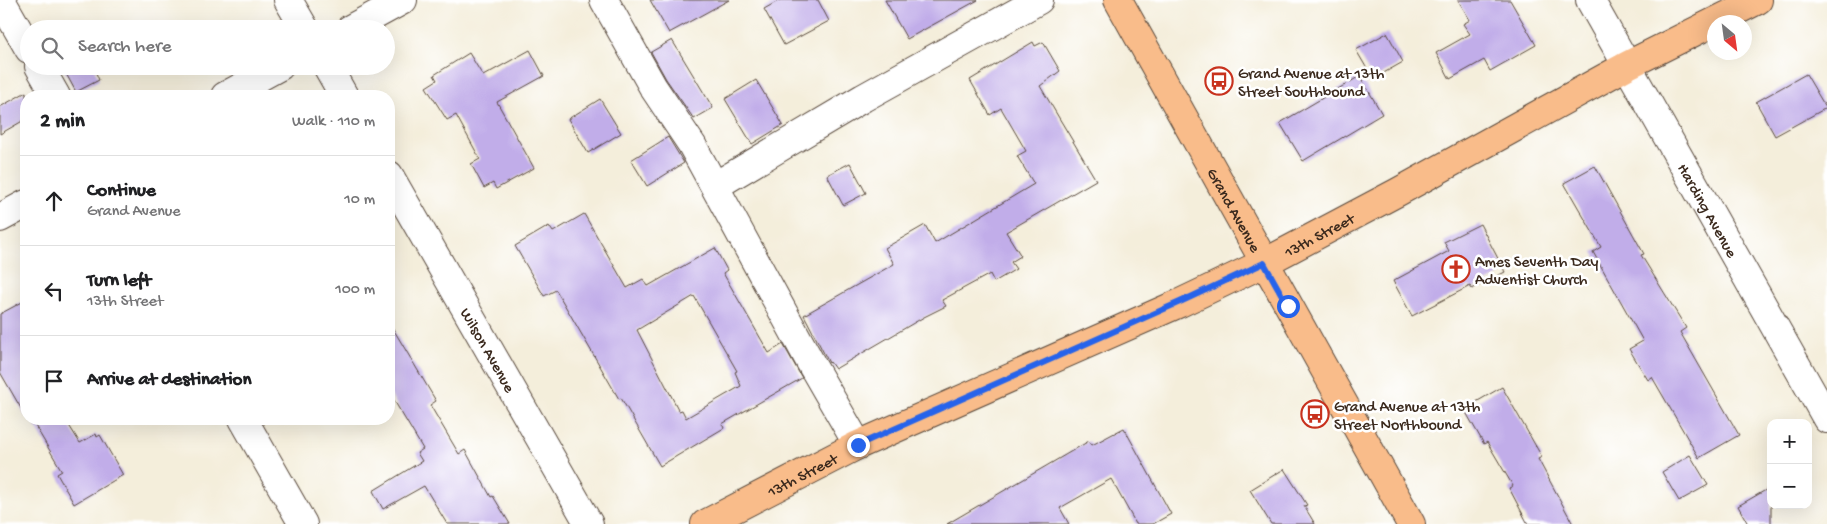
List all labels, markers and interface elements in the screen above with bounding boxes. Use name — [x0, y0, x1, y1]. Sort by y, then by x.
north arrow — [1707, 15, 1752, 60]
search box — [20, 20, 395, 75]
icon: search — [38, 34, 66, 62]
text: Search here — [78, 36, 172, 59]
bus stop icon: Grand Avenue at 13th Street Southbound — [1204, 66, 1234, 96]
place label: Grand Avenue at 13th Street Southbound — [1238, 66, 1385, 103]
text: 2 min — [40, 110, 85, 135]
text: Walk · 110 m — [292, 113, 375, 132]
street label: Harding Avenue — [1671, 161, 1740, 263]
street label: Grand Avenue — [1201, 166, 1264, 257]
text: Continue — [87, 180, 156, 203]
icon: ahead — [40, 187, 68, 215]
text: 10 m — [344, 191, 375, 210]
text: Grand Avenue — [87, 203, 181, 222]
street label: 13th Street — [1281, 210, 1360, 264]
church icon: Ames Seventh Day Adventist Church — [1441, 254, 1471, 284]
place label: Ames Seventh Day Adventist Church — [1475, 254, 1599, 291]
text: Turn left — [87, 270, 151, 293]
icon: left — [40, 277, 68, 305]
text: 100 m — [335, 281, 375, 300]
text: 13th Street — [87, 293, 163, 312]
route start — [1277, 295, 1300, 318]
street label: Wilson Avenue — [454, 305, 518, 397]
icon: arrive — [40, 367, 68, 395]
text: Arrive at destination — [87, 369, 251, 392]
bus stop icon: Grand Avenue at 13th Street Northbound — [1300, 399, 1330, 429]
place label: Grand Avenue at 13th Street Northbound — [1334, 399, 1481, 436]
map controls — [1767, 419, 1812, 509]
button: + — [1767, 419, 1812, 464]
route end — [847, 434, 870, 457]
street label: 13th Street — [764, 450, 843, 504]
button: − — [1767, 464, 1812, 509]

